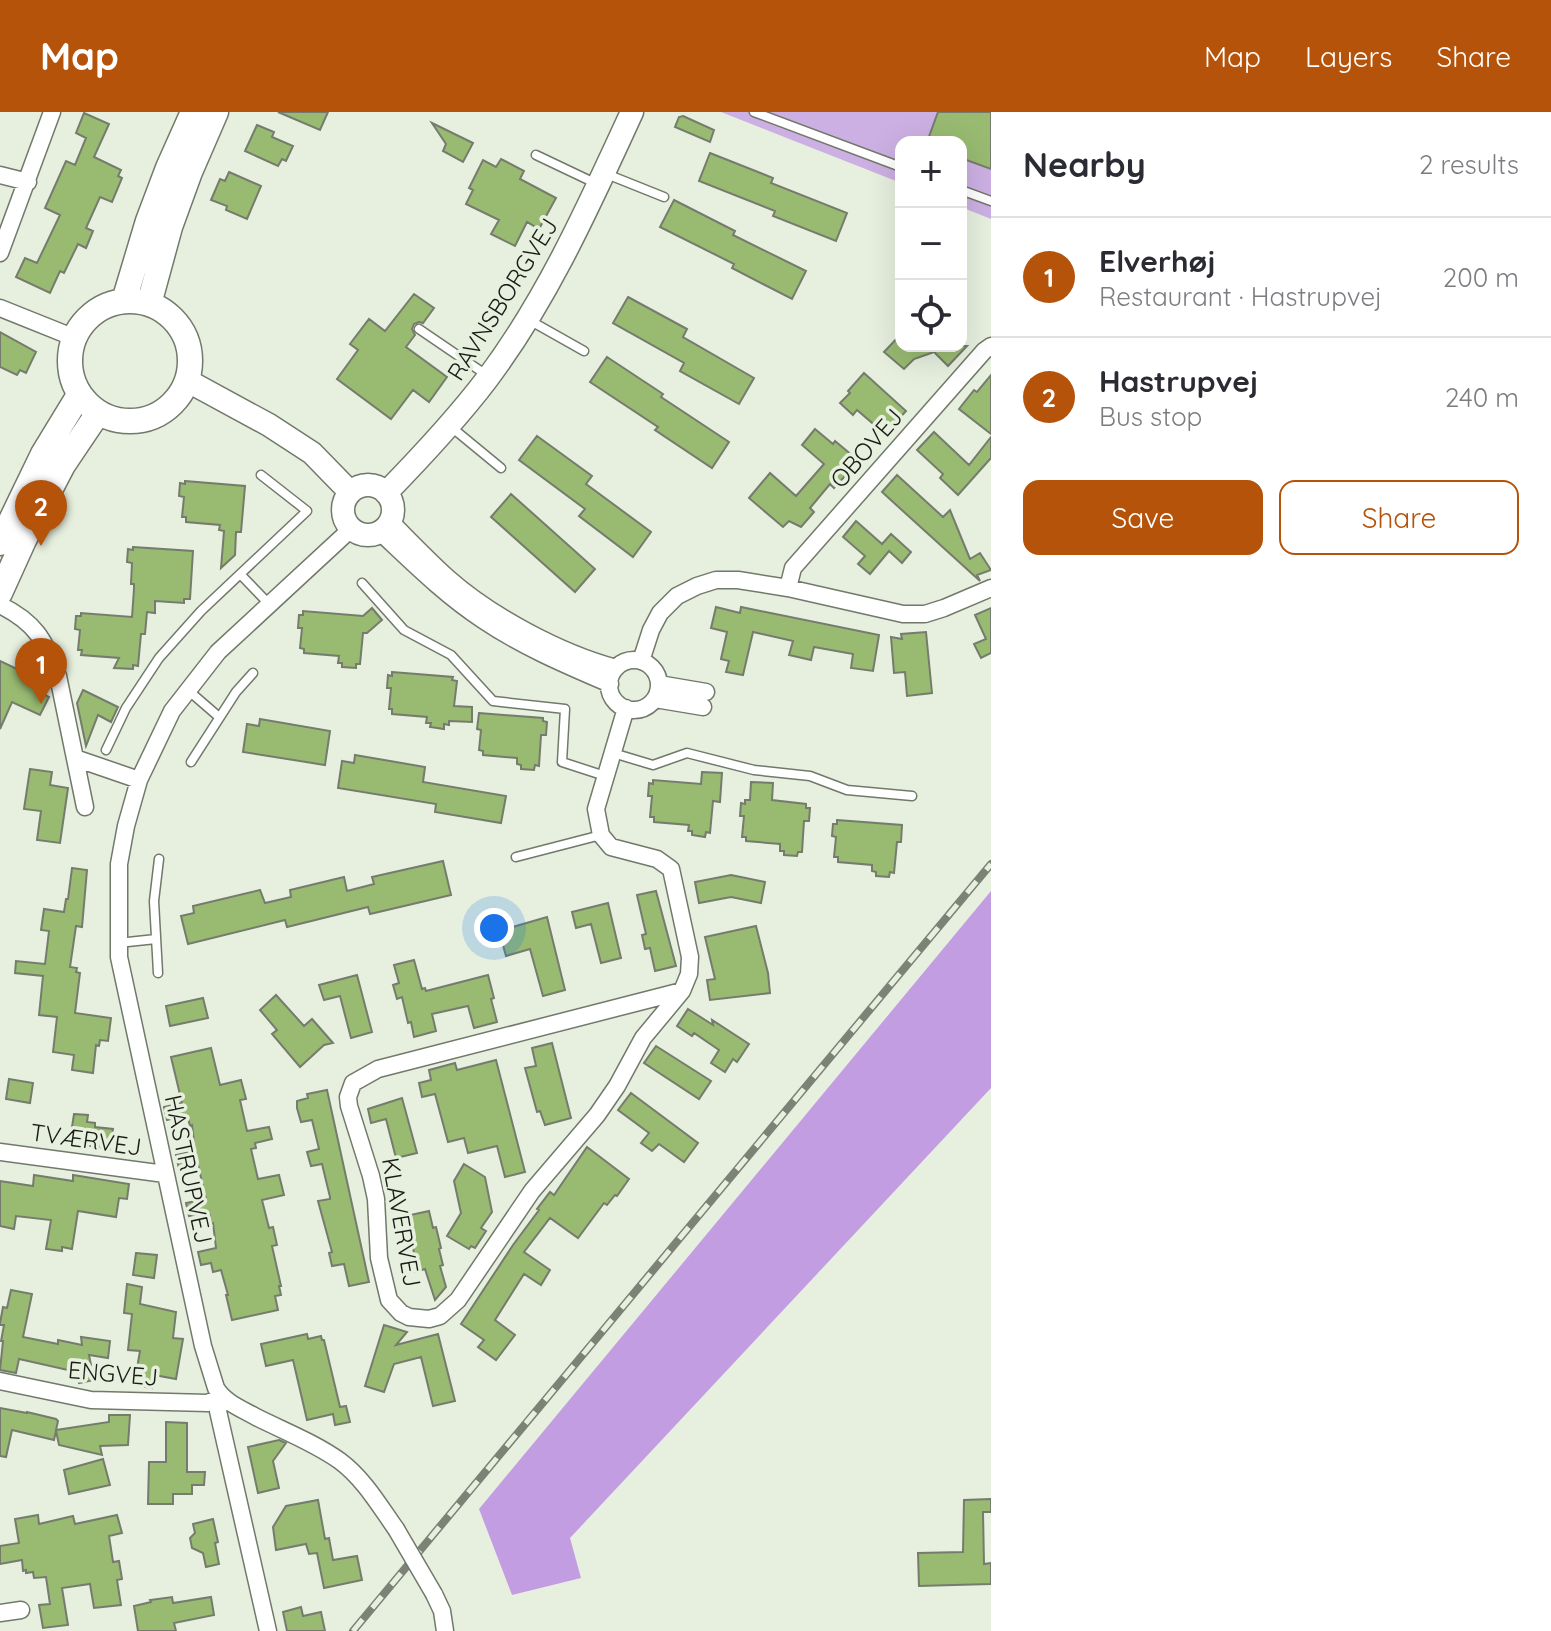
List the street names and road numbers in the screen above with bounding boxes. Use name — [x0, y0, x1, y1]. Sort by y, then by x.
street label: RAVNSBORGVEJ — [440, 212, 564, 386]
street label: OBOVEJ — [823, 402, 909, 494]
street label: HASTRUPVEJ — [159, 1092, 219, 1246]
street label: TVÆRVEJ — [29, 1116, 143, 1162]
street label: KLAVERVEJ — [376, 1155, 428, 1289]
street label: ENGVEJ — [67, 1354, 159, 1392]

